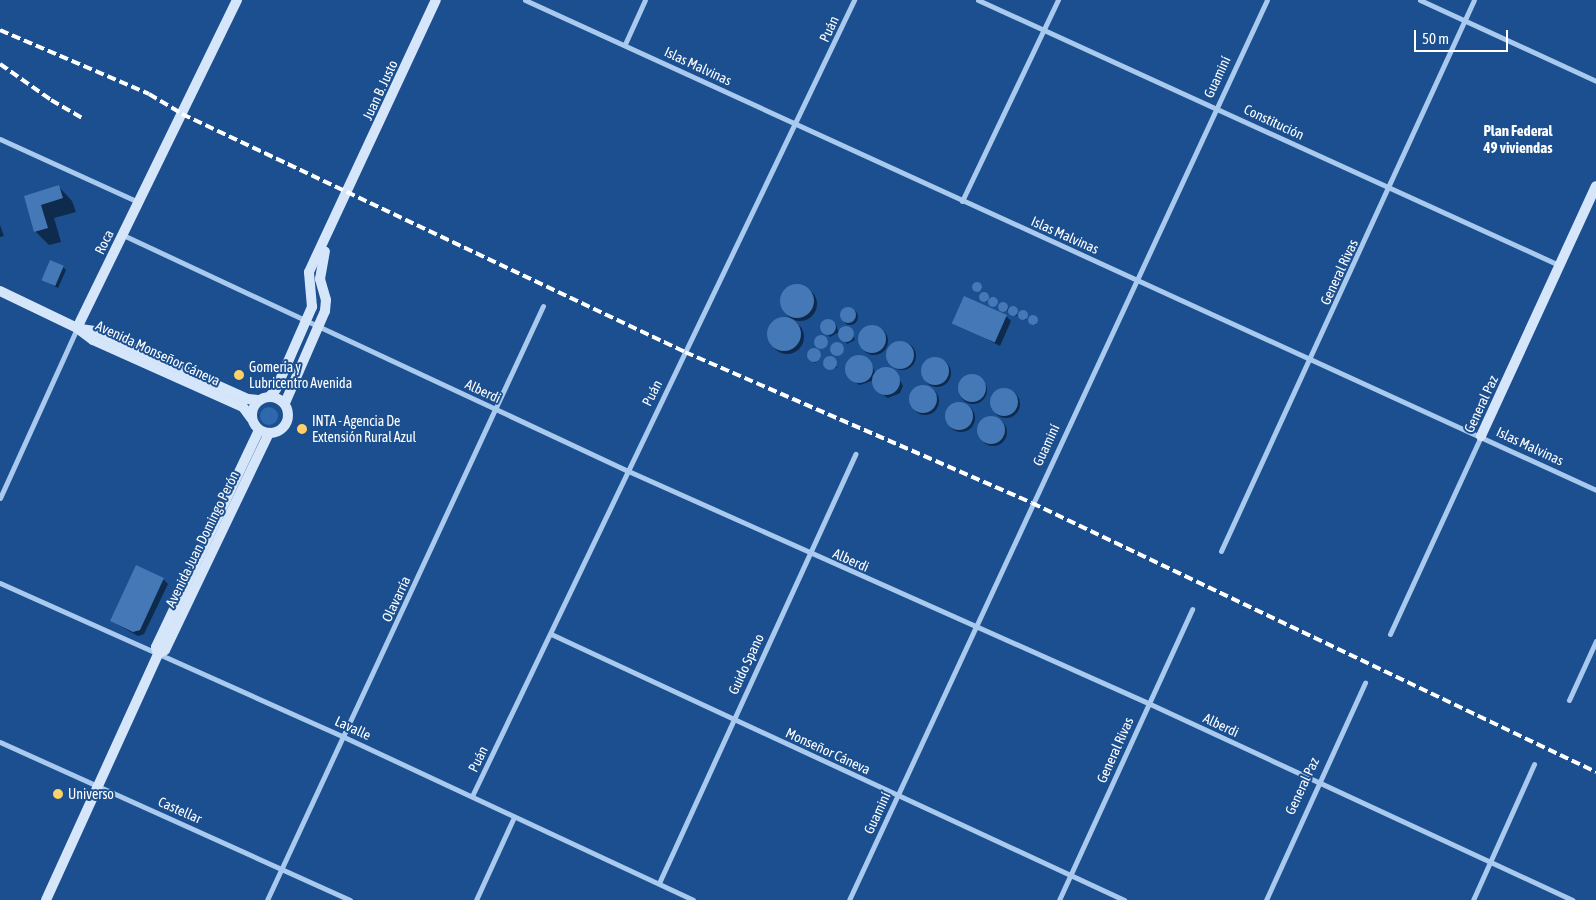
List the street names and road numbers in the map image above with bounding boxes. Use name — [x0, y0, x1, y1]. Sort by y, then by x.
street label: Puán — [816, 13, 842, 45]
street label: Islas Malvinas — [662, 43, 734, 89]
street label: Guaminí — [1200, 54, 1234, 100]
street label: Juan B. Justo — [359, 57, 401, 123]
street label: Constitución — [1241, 101, 1307, 143]
street label: Islas Malvinas — [1029, 213, 1101, 257]
street label: Roca — [91, 227, 117, 257]
street label: General Rivas — [1317, 237, 1361, 307]
street label: Avenida Monseñor Cáneva — [93, 317, 223, 389]
street label: General Paz — [1460, 373, 1502, 435]
street label: Alberdi — [462, 375, 504, 407]
street label: Puán — [638, 377, 666, 409]
street label: Guaminí — [1029, 422, 1063, 468]
street label: Islas Malvinas — [1494, 423, 1566, 469]
street label: Avenida Juan Domingo Perón — [162, 468, 242, 610]
street label: Alberdi — [830, 545, 872, 575]
street label: Olavarría — [378, 573, 414, 625]
street label: Guido Spano — [725, 631, 767, 697]
street label: Alberdi — [1200, 709, 1242, 741]
street label: Lavalle — [332, 712, 374, 744]
street label: General Rivas — [1093, 715, 1137, 785]
street label: Monseñor Cáneva — [783, 724, 873, 778]
street label: Puán — [465, 743, 491, 775]
street label: General Paz — [1281, 755, 1323, 817]
street label: Guaminí — [860, 790, 894, 836]
street label: Castellar — [156, 793, 204, 827]

